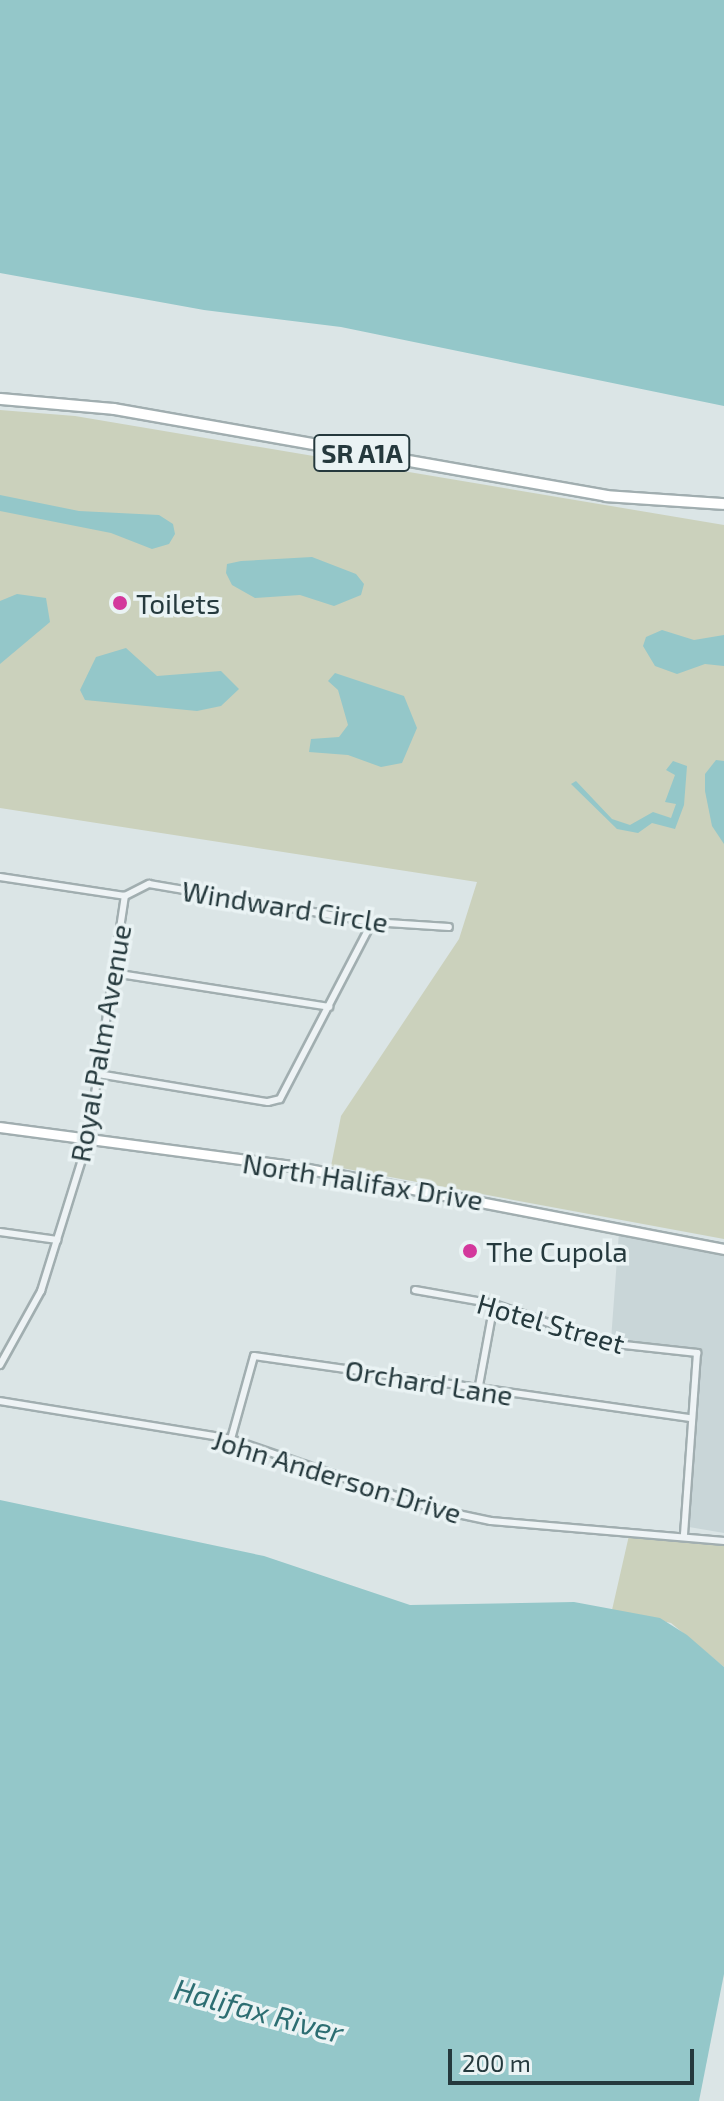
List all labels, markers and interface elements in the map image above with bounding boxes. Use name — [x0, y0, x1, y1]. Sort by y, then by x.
road number: SR A1A — [312, 431, 412, 475]
place label: Toilets — [136, 586, 220, 620]
marker: Toilets — [111, 594, 129, 612]
street label: Windward Circle — [180, 873, 390, 939]
street label: Royal Palm Avenue — [62, 921, 138, 1165]
street label: North Halifax Drive — [240, 1145, 486, 1217]
place label: The Cupola — [486, 1234, 628, 1268]
marker: The Cupola — [461, 1242, 479, 1260]
street label: Hotel Street — [473, 1286, 629, 1360]
street label: Orchard Lane — [343, 1352, 515, 1412]
street label: John Anderson Drive — [208, 1422, 466, 1530]
water label: Halifax River — [170, 1970, 348, 2050]
scale bar — [452, 2033, 698, 2083]
text: 200 m — [462, 2048, 531, 2077]

